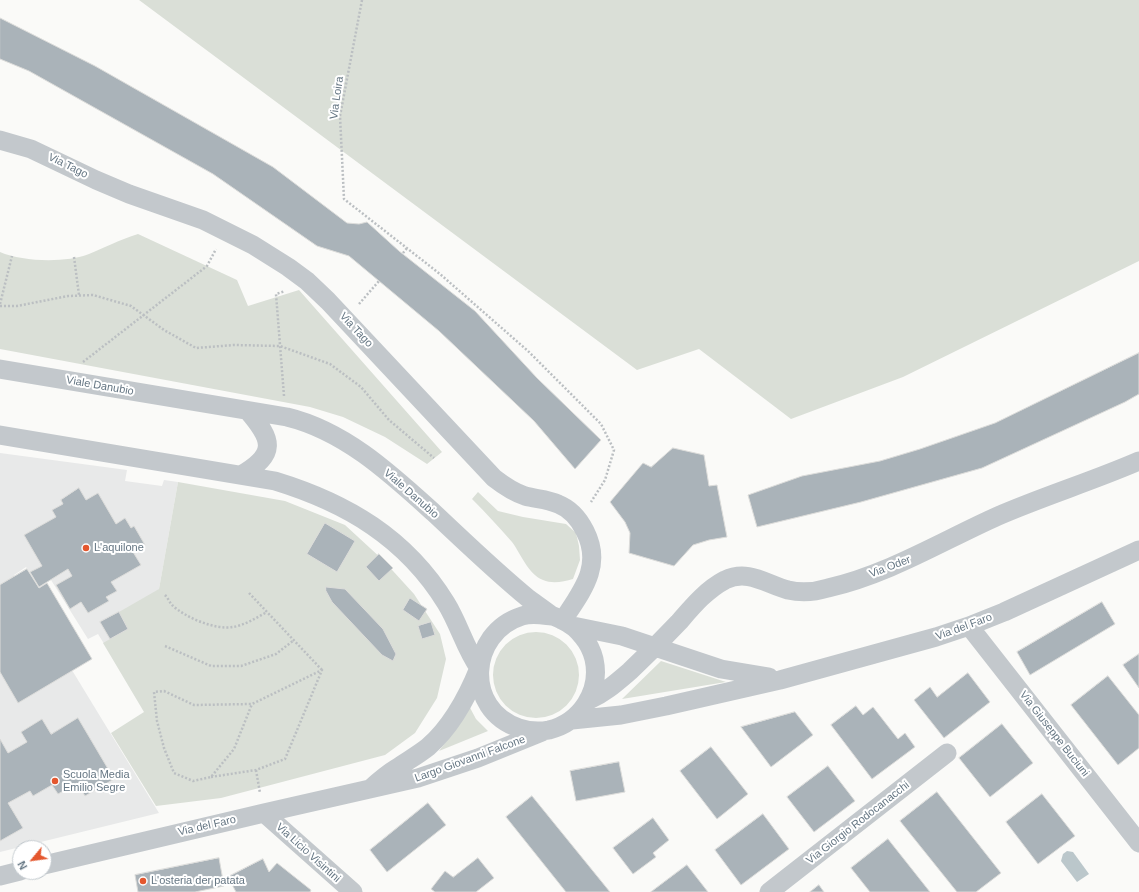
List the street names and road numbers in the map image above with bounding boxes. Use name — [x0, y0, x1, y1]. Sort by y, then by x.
street label: Via Loira — [327, 76, 347, 120]
street label: Via Tago — [46, 151, 90, 181]
street label: Via Tago — [337, 310, 375, 350]
street label: Viale Danubio — [65, 374, 135, 398]
street label: Viale Danubio — [381, 467, 441, 521]
street label: Via Oder — [867, 553, 913, 581]
street label: Via del Faro — [934, 611, 994, 643]
street label: Via Giuseppe Buciuni — [1016, 689, 1092, 779]
street label: Largo Giovanni Falcone — [413, 733, 527, 785]
street label: Via Giorgio Rodocanacchi — [804, 779, 912, 867]
street label: Via del Faro — [177, 813, 237, 839]
street label: Via Licio Visintini — [273, 821, 343, 885]

